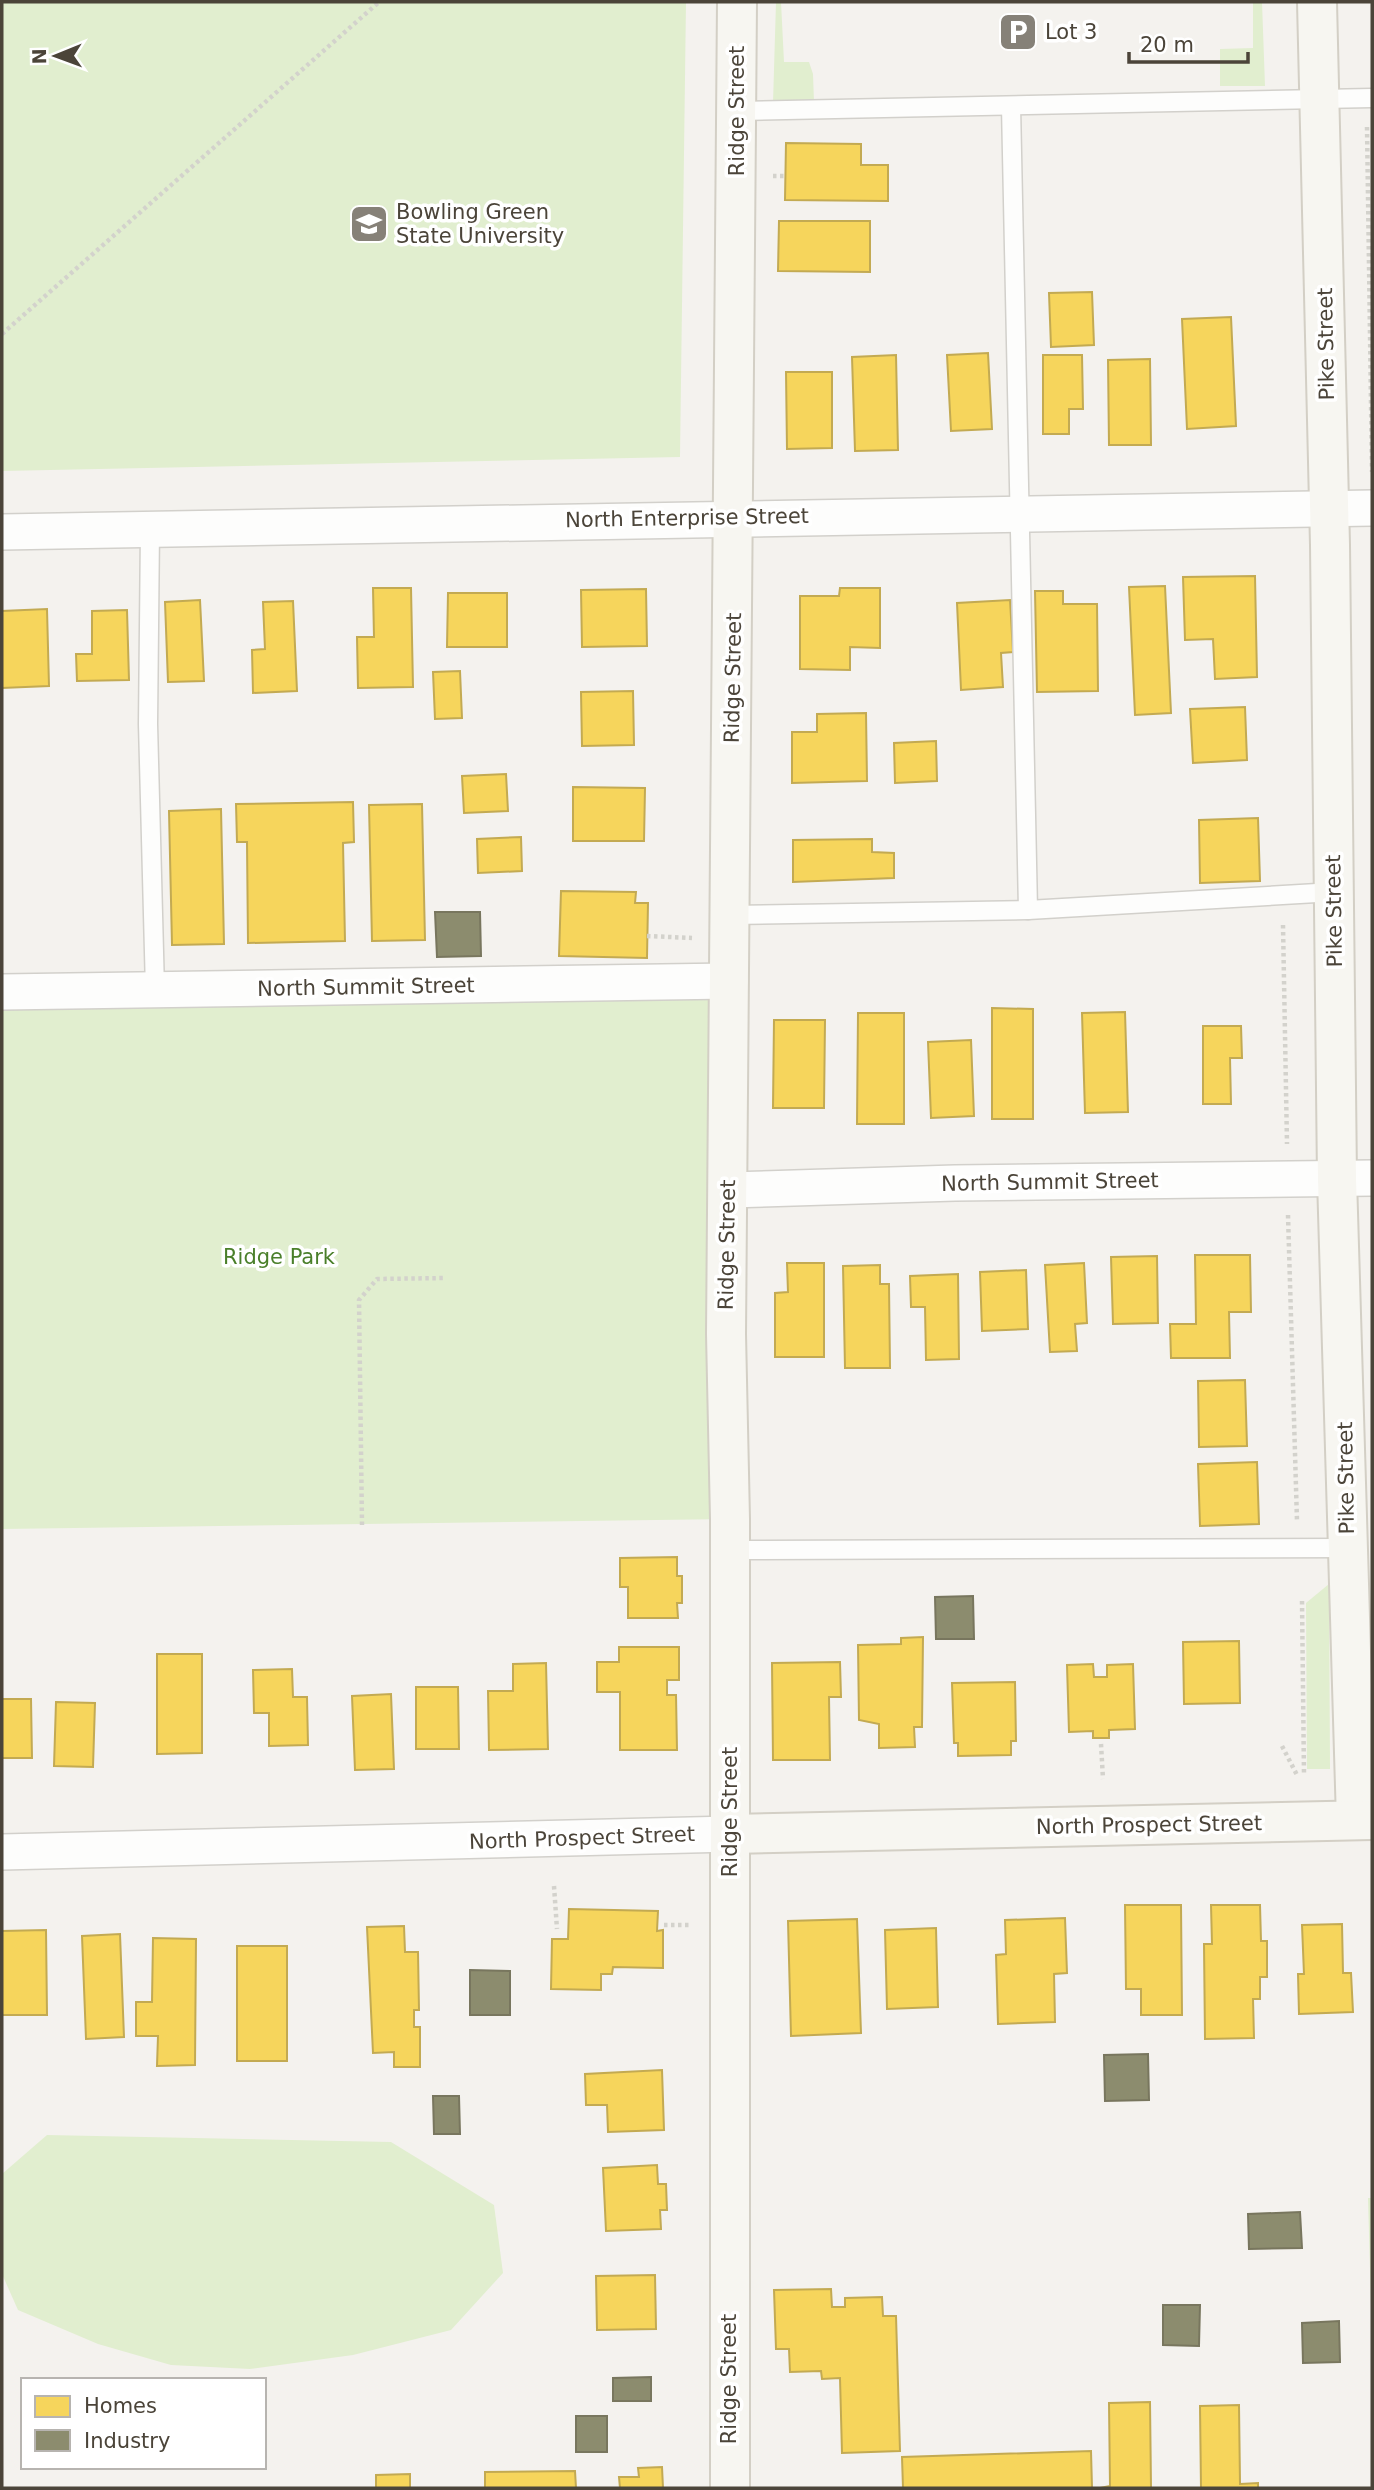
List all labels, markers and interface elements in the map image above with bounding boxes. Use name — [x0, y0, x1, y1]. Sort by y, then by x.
parking icon: Lot 3 — [997, 11, 1039, 53]
place label: Lot 3 — [1045, 20, 1097, 44]
north arrow — [21, 21, 91, 91]
scale bar — [1129, 21, 1248, 65]
text: 20 m — [1140, 33, 1194, 57]
street label: Ridge Street — [725, 46, 749, 176]
text: N — [28, 48, 50, 64]
place label: Bowling Green State University — [396, 200, 564, 248]
school or university icon: Bowling Green State University — [348, 203, 390, 245]
street label: Pike Street — [1313, 287, 1339, 401]
street label: North Enterprise Street — [565, 504, 809, 532]
street label: Ridge Street — [720, 613, 746, 743]
street label: Pike Street — [1321, 854, 1347, 968]
street label: North Summit Street — [257, 973, 475, 1001]
street label: North Summit Street — [941, 1168, 1159, 1196]
street label: Ridge Street — [714, 1180, 740, 1310]
park label: Ridge Park — [223, 1245, 336, 1269]
street label: Pike Street — [1333, 1421, 1359, 1535]
street label: Ridge Street — [718, 1747, 742, 1877]
street label: North Prospect Street — [1036, 1811, 1262, 1839]
street label: North Prospect Street — [469, 1822, 695, 1854]
street label: Ridge Street — [717, 2314, 741, 2444]
legend — [21, 2378, 266, 2469]
text: Homes — [84, 2394, 157, 2418]
text: Industry — [84, 2429, 170, 2453]

